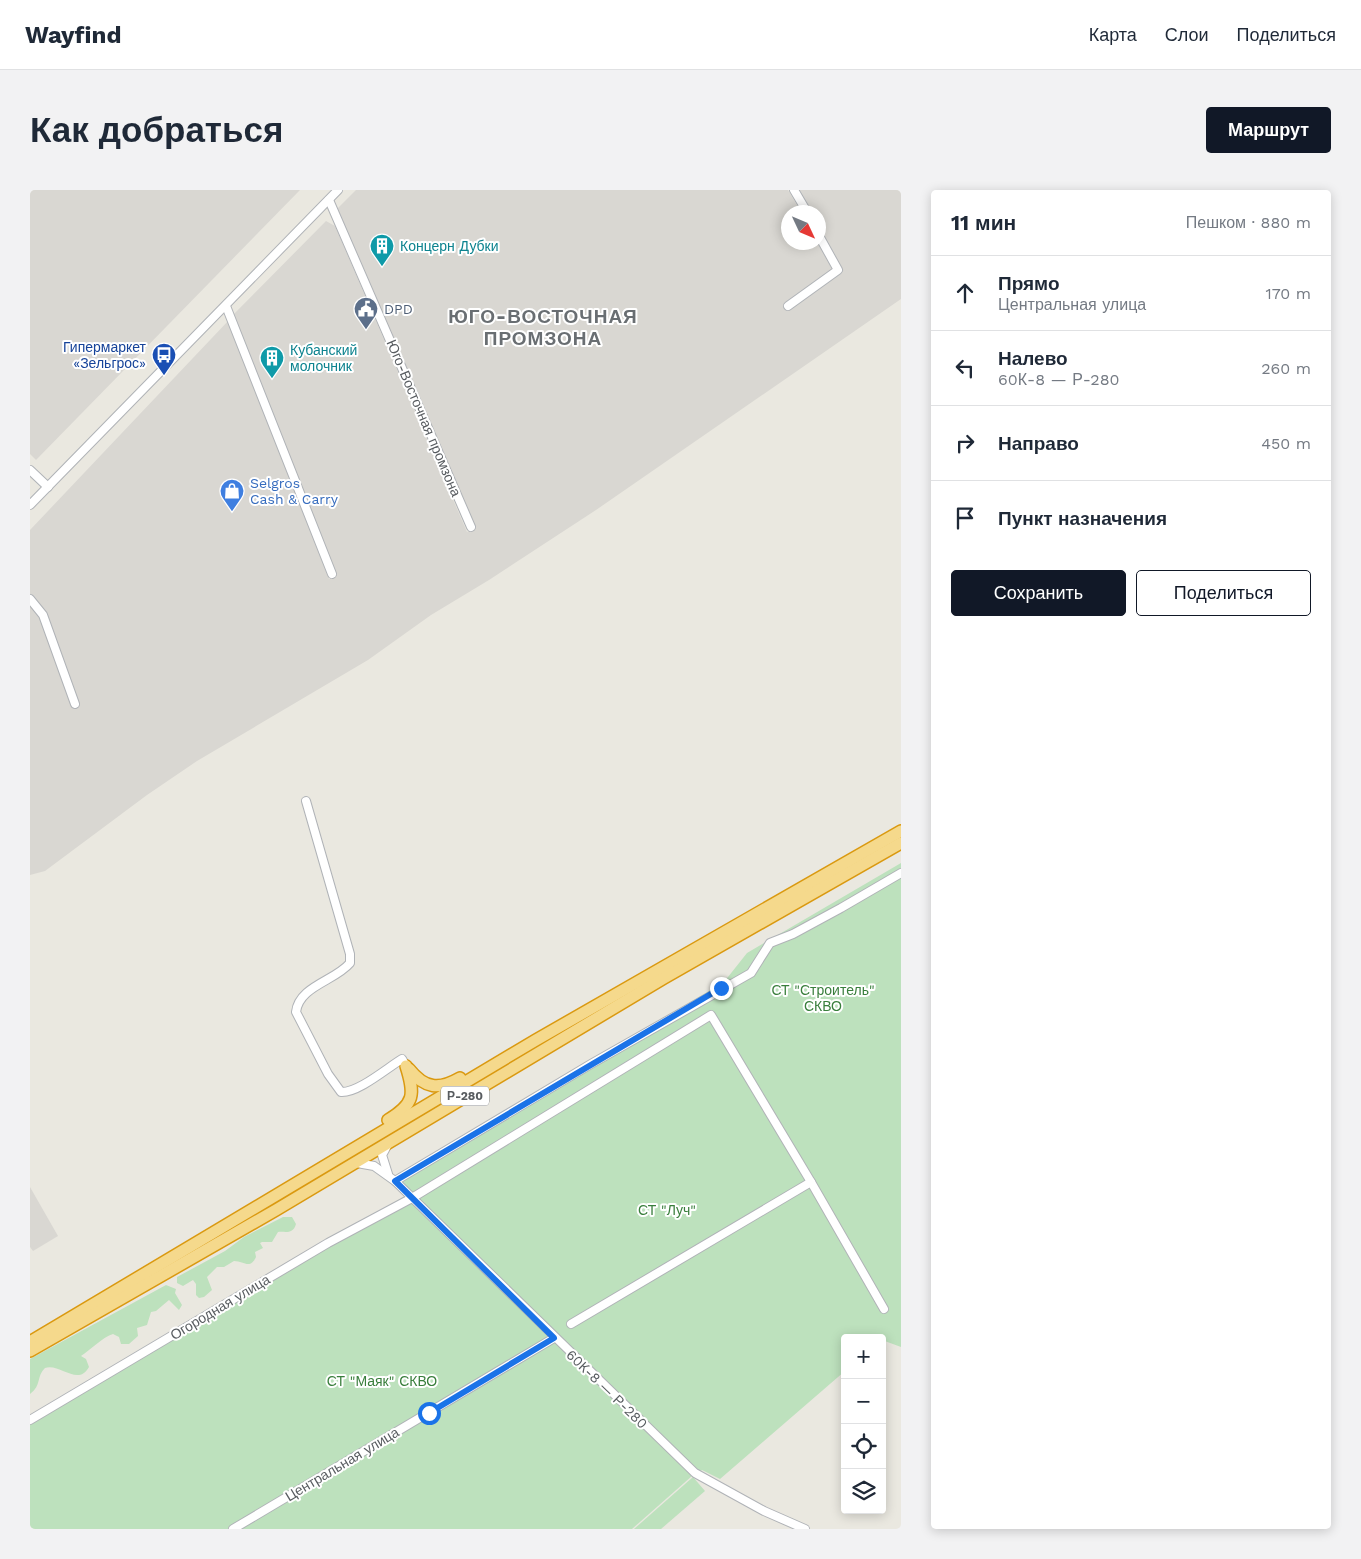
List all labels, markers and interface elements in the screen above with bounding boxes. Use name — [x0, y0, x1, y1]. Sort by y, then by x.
text: Wayfind — [25, 21, 121, 49]
text: Карта — [1089, 24, 1137, 45]
text: Слои — [1165, 24, 1209, 45]
text: Поделиться — [1237, 24, 1336, 45]
button: Маршрут — [1206, 107, 1331, 153]
text: Как добраться — [30, 109, 283, 151]
north arrow — [781, 205, 826, 250]
text: 11 мин — [951, 210, 1016, 235]
text: Пешком · 880 m — [1186, 213, 1311, 232]
building icon: Концерн Дубки — [369, 233, 395, 267]
place label: Концерн Дубки — [400, 238, 499, 254]
text: Прямо — [998, 272, 1060, 295]
icon: ahead — [951, 279, 979, 307]
text: 170 m — [1265, 284, 1311, 303]
text: Центральная улица — [998, 295, 1146, 314]
public building icon: DPD — [353, 296, 379, 330]
place label: DPD — [384, 301, 413, 317]
district label: ЮГО-ВОСТОЧНАЯ ПРОМЗОНА — [448, 305, 638, 350]
street label: Юго-Восточная промзона — [384, 337, 464, 499]
place label: Гипермаркет «Зельгрос» — [63, 339, 147, 371]
bus stop icon: Гипермаркет «Зельгрос» — [151, 342, 177, 376]
place label: Кубанский молочник — [290, 342, 357, 374]
building icon: Кубанский молочник — [259, 345, 285, 379]
text: Налево — [998, 347, 1068, 370]
icon: left — [951, 354, 979, 382]
text: 260 m — [1261, 359, 1311, 378]
text: 60К-8 — Р-280 — [998, 370, 1119, 389]
icon: right — [951, 429, 979, 457]
text: Направо — [998, 432, 1079, 455]
text: 450 m — [1261, 434, 1311, 453]
place label: Selgros Cash & Carry — [250, 475, 339, 507]
shop icon: Selgros Cash & Carry — [219, 478, 245, 512]
icon: arrive — [951, 504, 979, 532]
text: Пункт назначения — [998, 507, 1167, 530]
button: Сохранить — [951, 570, 1126, 616]
button: Поделиться — [1136, 570, 1311, 616]
route end — [710, 977, 733, 1000]
park label: СТ "Строитель" СКВО — [771, 982, 875, 1014]
road number: Р-280 — [441, 1086, 489, 1106]
park label: СТ "Луч" — [638, 1202, 696, 1218]
street label: Огородная улица — [167, 1271, 273, 1343]
map controls — [841, 1334, 886, 1514]
button: + — [841, 1334, 886, 1379]
street label: 60К-8 — Р-280 — [563, 1346, 651, 1432]
park label: СТ "Маяк" СКВО — [327, 1373, 437, 1389]
button: − — [841, 1379, 886, 1424]
route start — [418, 1402, 441, 1425]
street label: Центральная улица — [282, 1424, 402, 1504]
button: locate — [841, 1424, 886, 1469]
button: layers — [841, 1469, 886, 1514]

